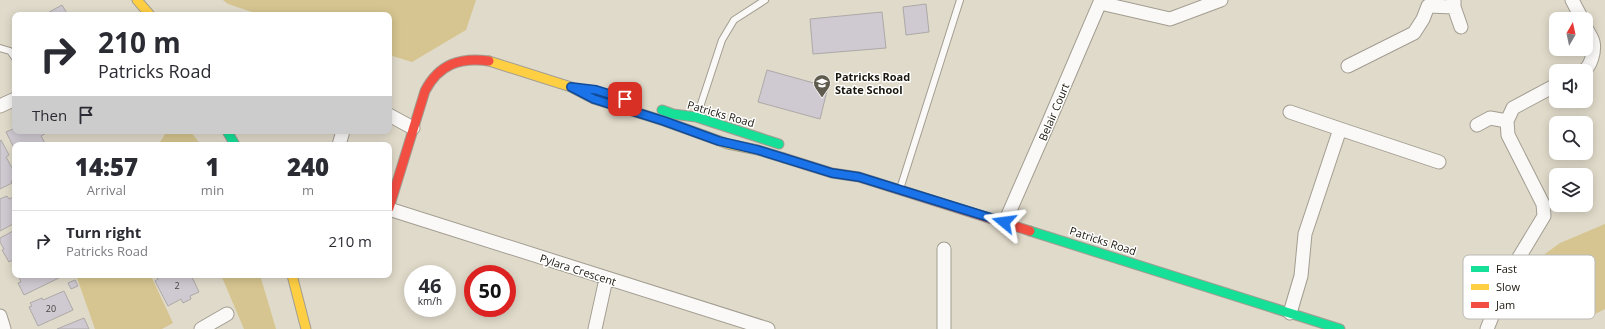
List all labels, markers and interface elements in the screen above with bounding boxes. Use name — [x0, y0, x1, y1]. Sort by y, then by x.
north arrow — [1549, 12, 1593, 56]
map controls — [1549, 12, 1593, 212]
text: 210 m — [98, 23, 181, 61]
icon: right — [32, 28, 84, 80]
text: Patricks Road — [98, 59, 211, 83]
button: sound — [1549, 64, 1593, 108]
place label: Patricks Road State School — [835, 69, 910, 97]
school or university icon: Patricks Road State School — [812, 73, 832, 98]
street label: Belair Court — [1035, 81, 1072, 143]
pin — [608, 82, 642, 116]
icon: arrive — [614, 88, 636, 110]
street label: Patricks Road — [686, 97, 757, 130]
icon: arrive — [75, 104, 97, 126]
text: Then — [32, 105, 67, 125]
button: search — [1549, 116, 1593, 160]
text: 14:57 — [75, 150, 138, 183]
text: 1 — [205, 150, 220, 183]
text: 240 — [287, 150, 329, 183]
button: layers — [1549, 168, 1593, 212]
text: Arrival — [87, 181, 126, 199]
text: min — [201, 181, 224, 199]
text: m — [302, 181, 314, 199]
position arrow — [983, 201, 1025, 243]
text: Turn right — [66, 222, 141, 242]
street label: Patricks Road — [1068, 223, 1138, 258]
icon: right — [32, 230, 54, 252]
text: 210 m — [328, 231, 372, 251]
text: Patricks Road — [66, 242, 148, 260]
street label: Pylara Crescent — [538, 250, 618, 289]
legend — [1463, 255, 1595, 319]
text: Fast — [1496, 261, 1517, 276]
speed limit sign: 50 — [464, 265, 516, 317]
text: 46 — [419, 272, 441, 299]
house number: 2 — [174, 279, 180, 292]
text: Slow — [1496, 279, 1520, 294]
text: km/h — [418, 294, 442, 308]
text: Jam — [1495, 297, 1515, 312]
house number: 20 — [46, 302, 56, 315]

